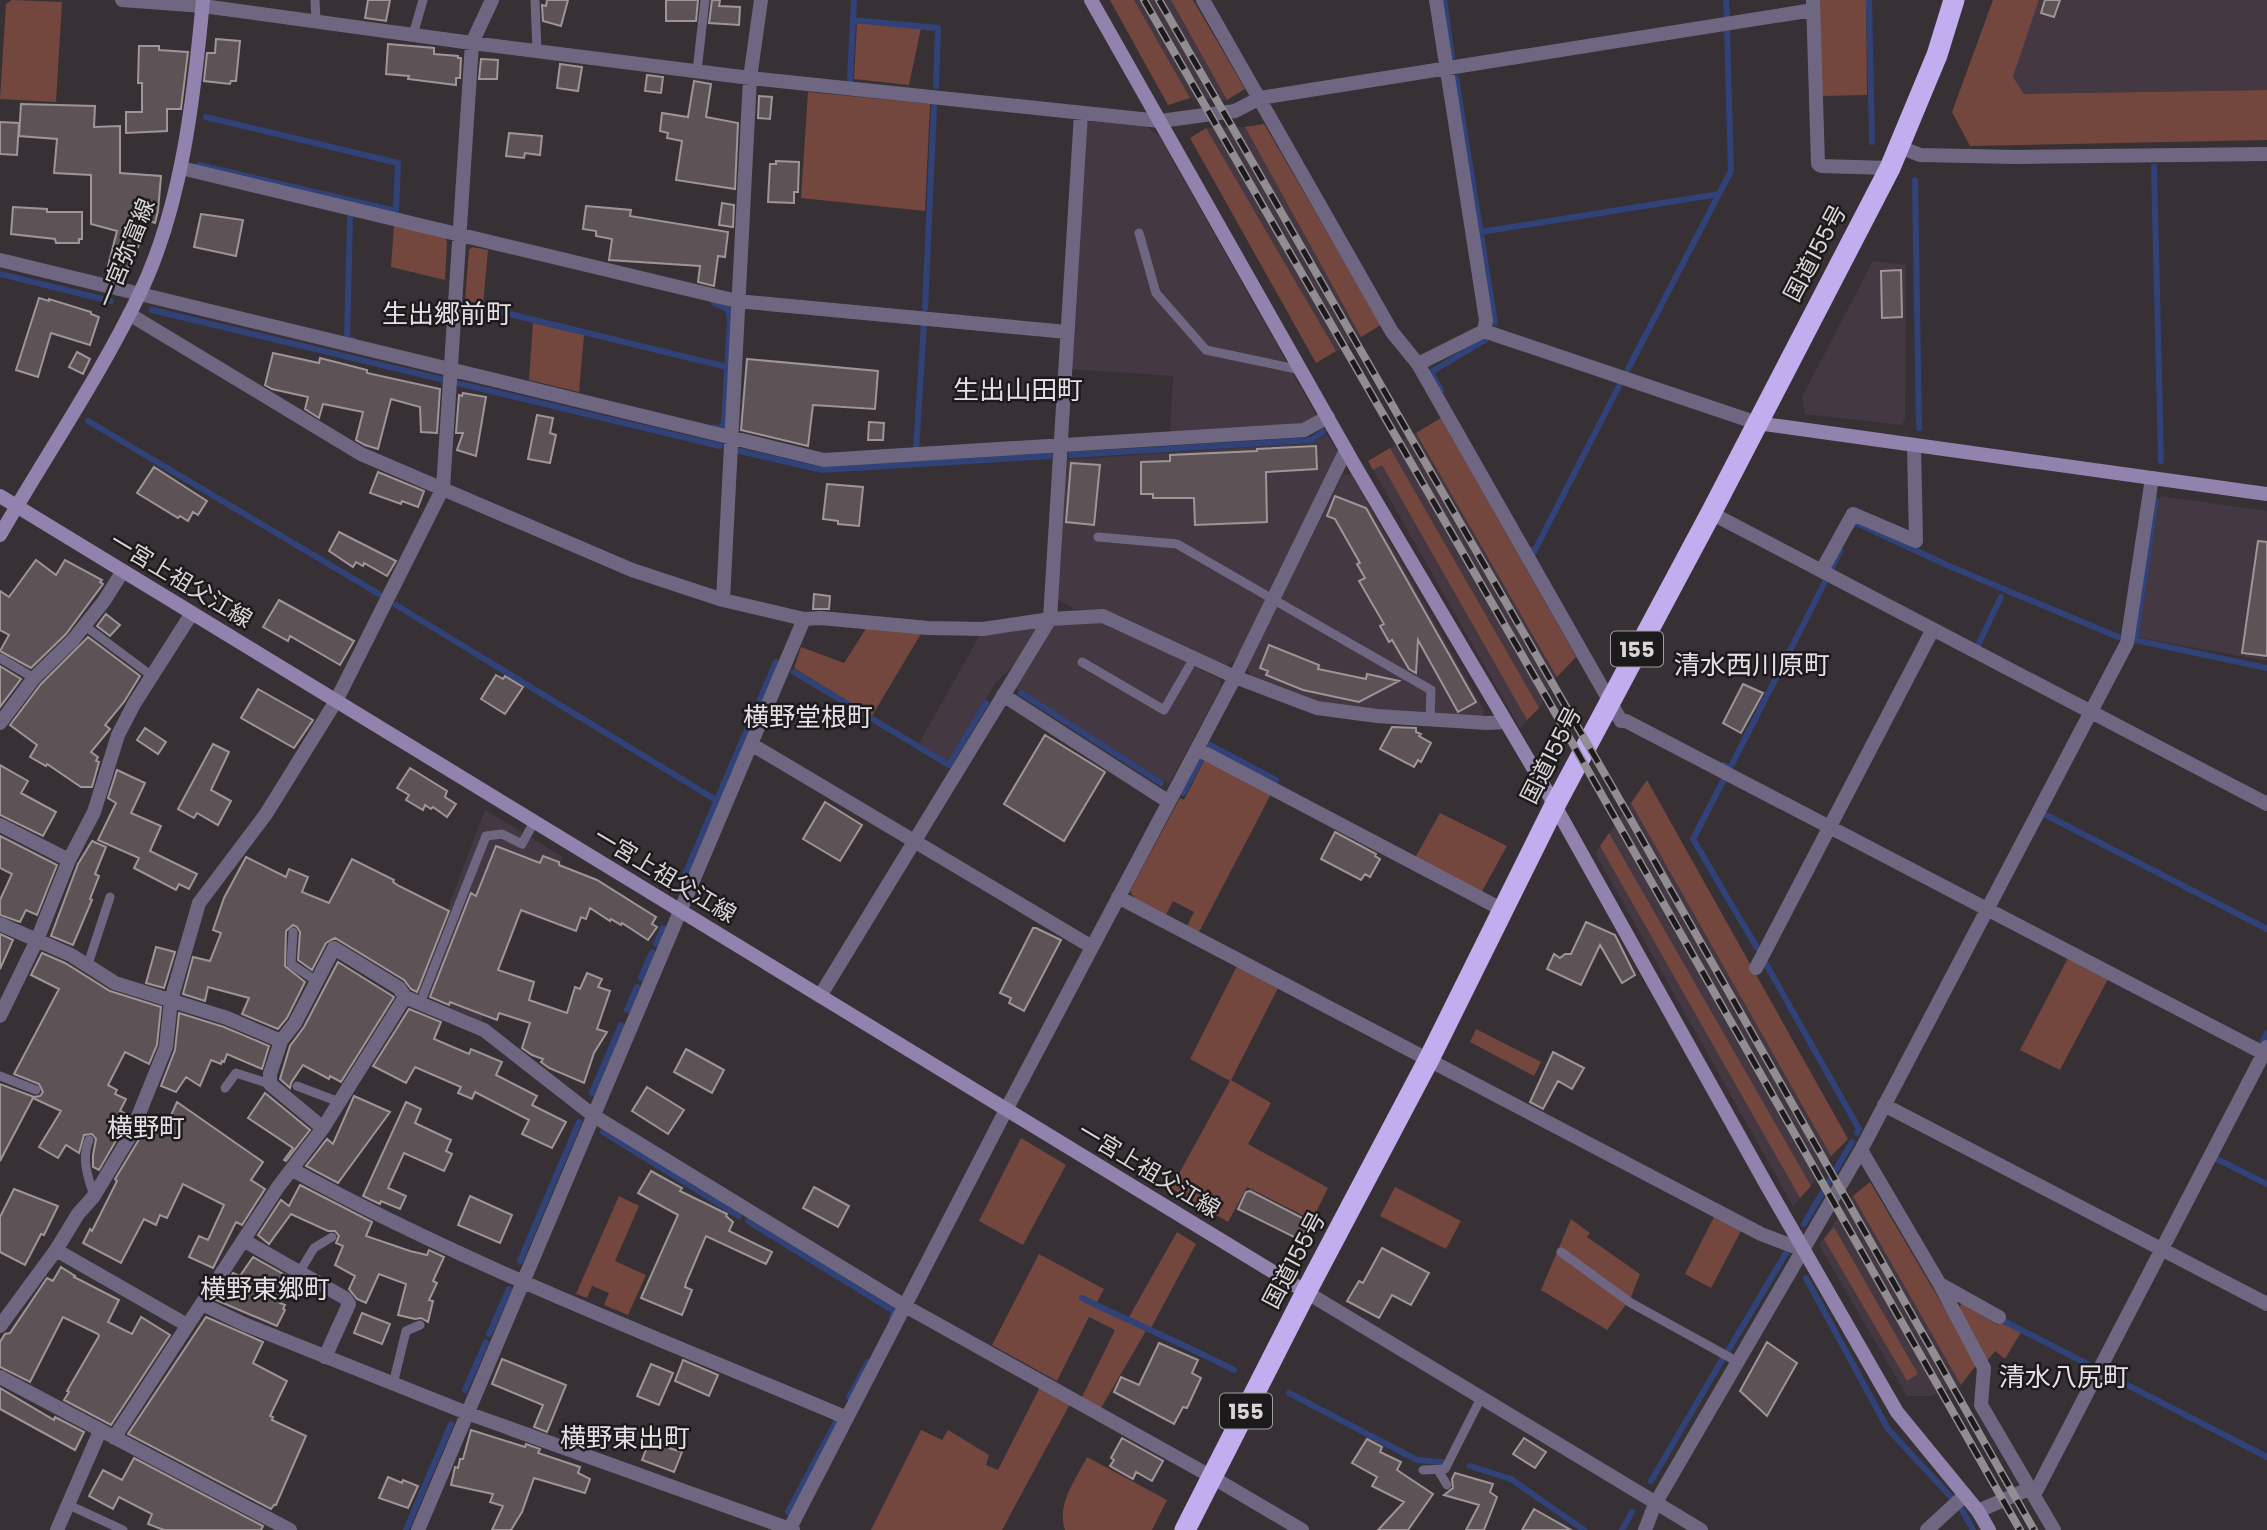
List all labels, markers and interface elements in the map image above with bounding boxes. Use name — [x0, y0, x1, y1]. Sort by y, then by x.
street label: 一宮弥富線 — [90, 194, 162, 312]
street label: 国道155号 — [1776, 199, 1854, 307]
district label: 生出郷前町 — [382, 296, 512, 332]
district label: 生出山田町 — [953, 372, 1083, 408]
street label: 一宮上祖父江線 — [104, 525, 258, 635]
road number: 155 — [1611, 632, 1663, 666]
district label: 清水西川原町 — [1674, 647, 1830, 683]
district label: 横野堂根町 — [743, 699, 873, 735]
street label: 国道155号 — [1513, 701, 1589, 809]
street label: 一宮上祖父江線 — [588, 820, 742, 930]
district label: 横野町 — [107, 1110, 185, 1146]
street label: 一宮上祖父江線 — [1072, 1115, 1226, 1225]
street label: 国道155号 — [1255, 1206, 1333, 1314]
district label: 横野東郷町 — [200, 1271, 330, 1307]
district label: 清水八尻町 — [1999, 1359, 2129, 1395]
road number: 155 — [1220, 1394, 1272, 1428]
district label: 横野東出町 — [560, 1420, 690, 1456]

